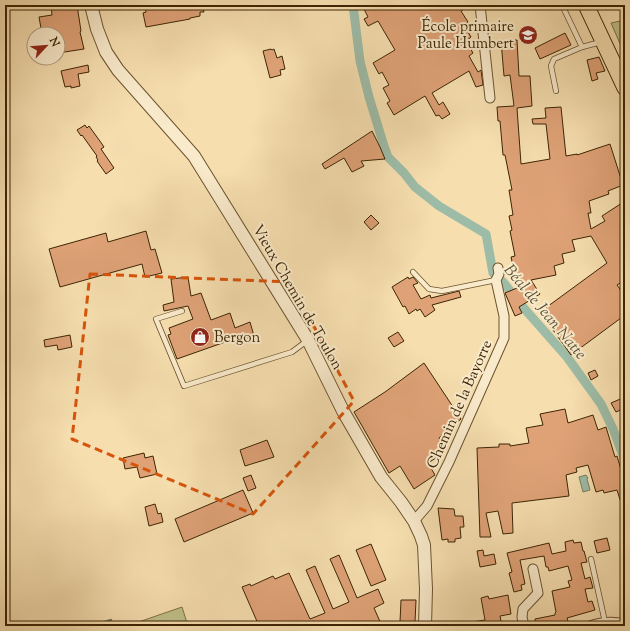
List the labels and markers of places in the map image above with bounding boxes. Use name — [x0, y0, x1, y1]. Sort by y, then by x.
place label: École primaire Paule Humbert — [417, 16, 514, 55]
school or university icon: École primaire Paule Humbert — [517, 24, 539, 46]
shop icon: Bergon — [189, 326, 211, 348]
place label: Bergon — [214, 328, 261, 349]

